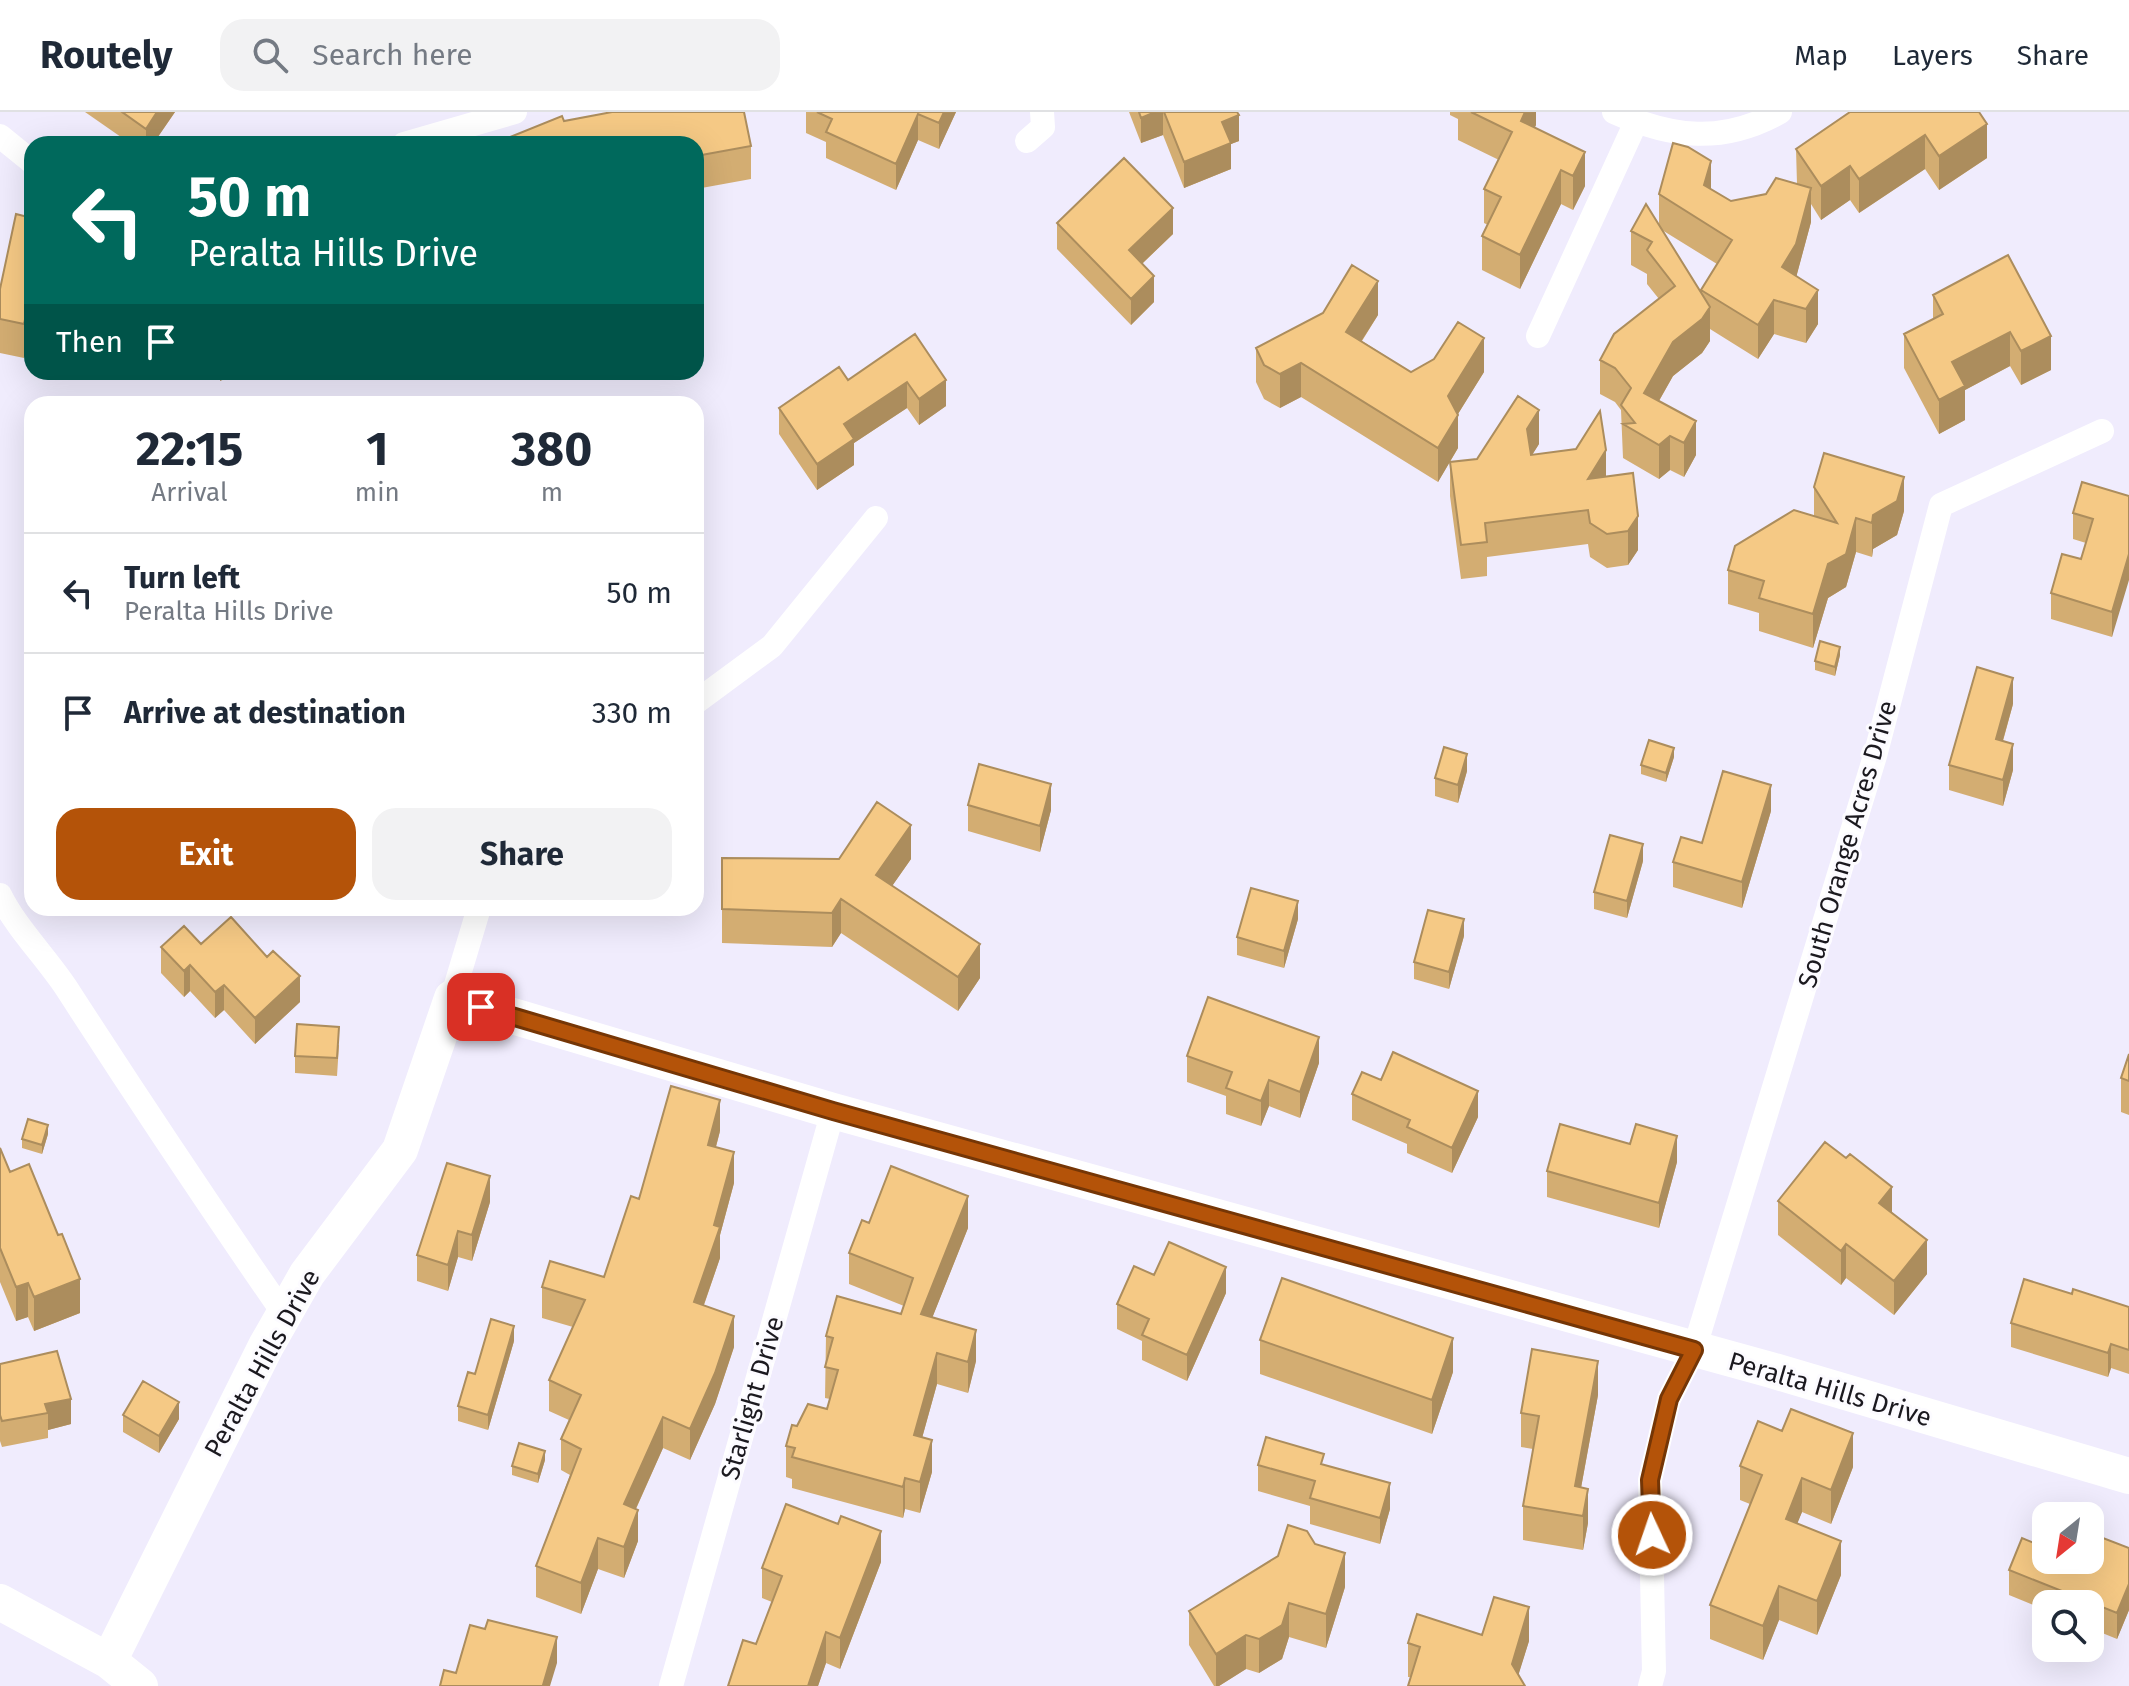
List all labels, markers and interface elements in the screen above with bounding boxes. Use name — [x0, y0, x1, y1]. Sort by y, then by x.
search box — [220, 19, 780, 91]
text: Routely — [40, 32, 172, 78]
icon: search — [248, 33, 292, 77]
text: Search here — [312, 37, 473, 73]
text: Map — [1794, 39, 1848, 72]
text: Layers — [1892, 39, 1973, 72]
text: Share — [2017, 39, 2089, 72]
text: 50 m — [188, 164, 311, 231]
icon: left — [56, 168, 160, 272]
text: Peralta Hills Drive — [188, 232, 478, 276]
icon: arrive — [139, 320, 183, 364]
text: Then — [56, 324, 123, 360]
text: 22:15 — [136, 420, 243, 478]
text: 1 — [366, 420, 388, 478]
text: 380 — [511, 420, 592, 478]
text: Arrival — [151, 477, 228, 508]
text: min — [355, 477, 400, 508]
text: m — [541, 477, 563, 508]
text: Turn left — [124, 560, 240, 596]
icon: left — [56, 571, 100, 615]
text: 50 m — [607, 575, 672, 611]
text: Peralta Hills Drive — [124, 596, 334, 627]
icon: arrive — [56, 691, 100, 735]
text: Arrive at destination — [124, 695, 406, 731]
text: 330 m — [592, 695, 672, 731]
street label: South Orange Acres Drive — [1792, 697, 1903, 991]
button: Exit — [56, 808, 356, 900]
button: Share — [372, 808, 672, 900]
pin — [447, 973, 515, 1041]
icon: arrive — [459, 985, 503, 1029]
street label: Peralta Hills Drive — [198, 1264, 327, 1462]
street label: Starlight Drive — [714, 1313, 791, 1483]
street label: Peralta Hills Drive — [1725, 1346, 1935, 1433]
position arrow — [1610, 1493, 1694, 1577]
north arrow — [2032, 1502, 2104, 1574]
map controls — [2032, 1502, 2104, 1662]
button: search — [2032, 1590, 2104, 1662]

